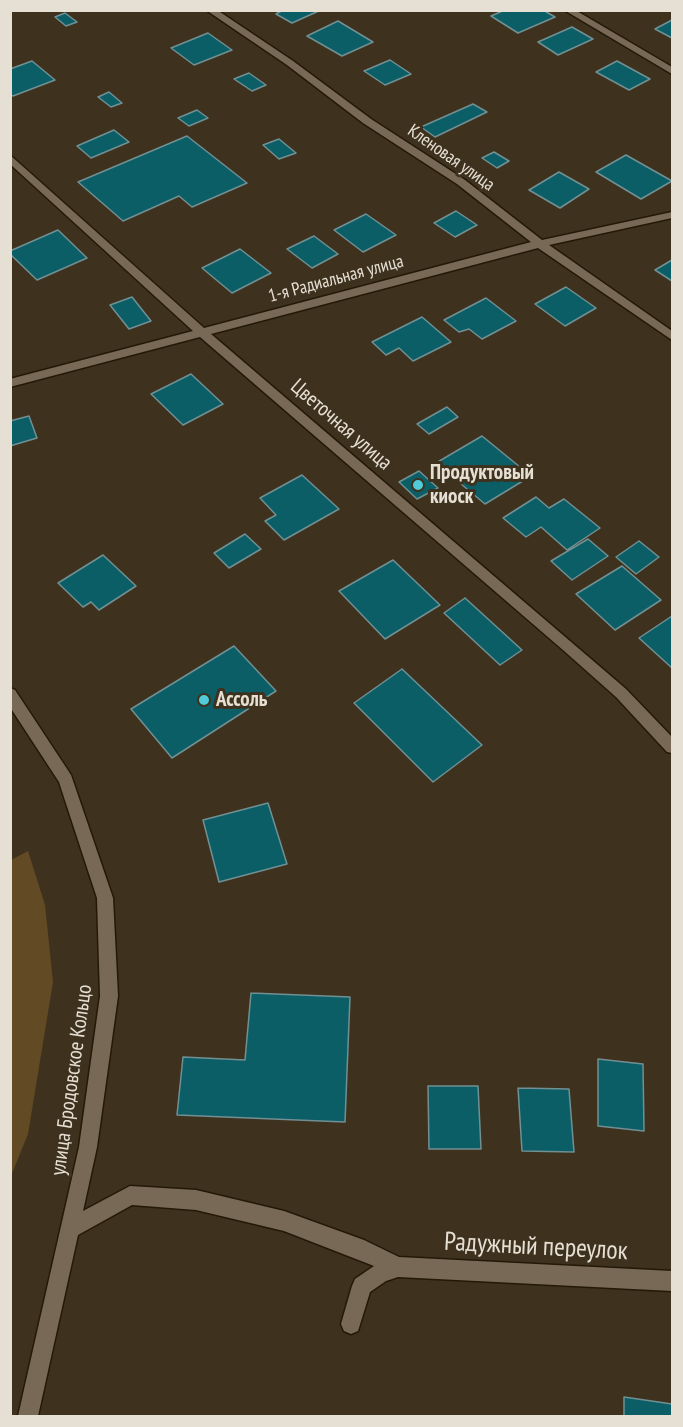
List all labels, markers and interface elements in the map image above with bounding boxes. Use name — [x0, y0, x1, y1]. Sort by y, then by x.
street label: Кленовая улица — [403, 120, 499, 196]
street label: 1-я Радиальная улица — [266, 251, 406, 307]
street label: Цветочная улица — [285, 374, 397, 476]
place label: Продуктовый киоск — [430, 460, 534, 510]
marker: Продуктовый киоск — [411, 478, 425, 492]
place label: Ассоль — [216, 687, 267, 713]
marker: Ассоль — [197, 693, 211, 707]
street label: улица Бродовское Кольцо — [46, 983, 98, 1177]
street label: Радужный переулок — [443, 1227, 629, 1267]

